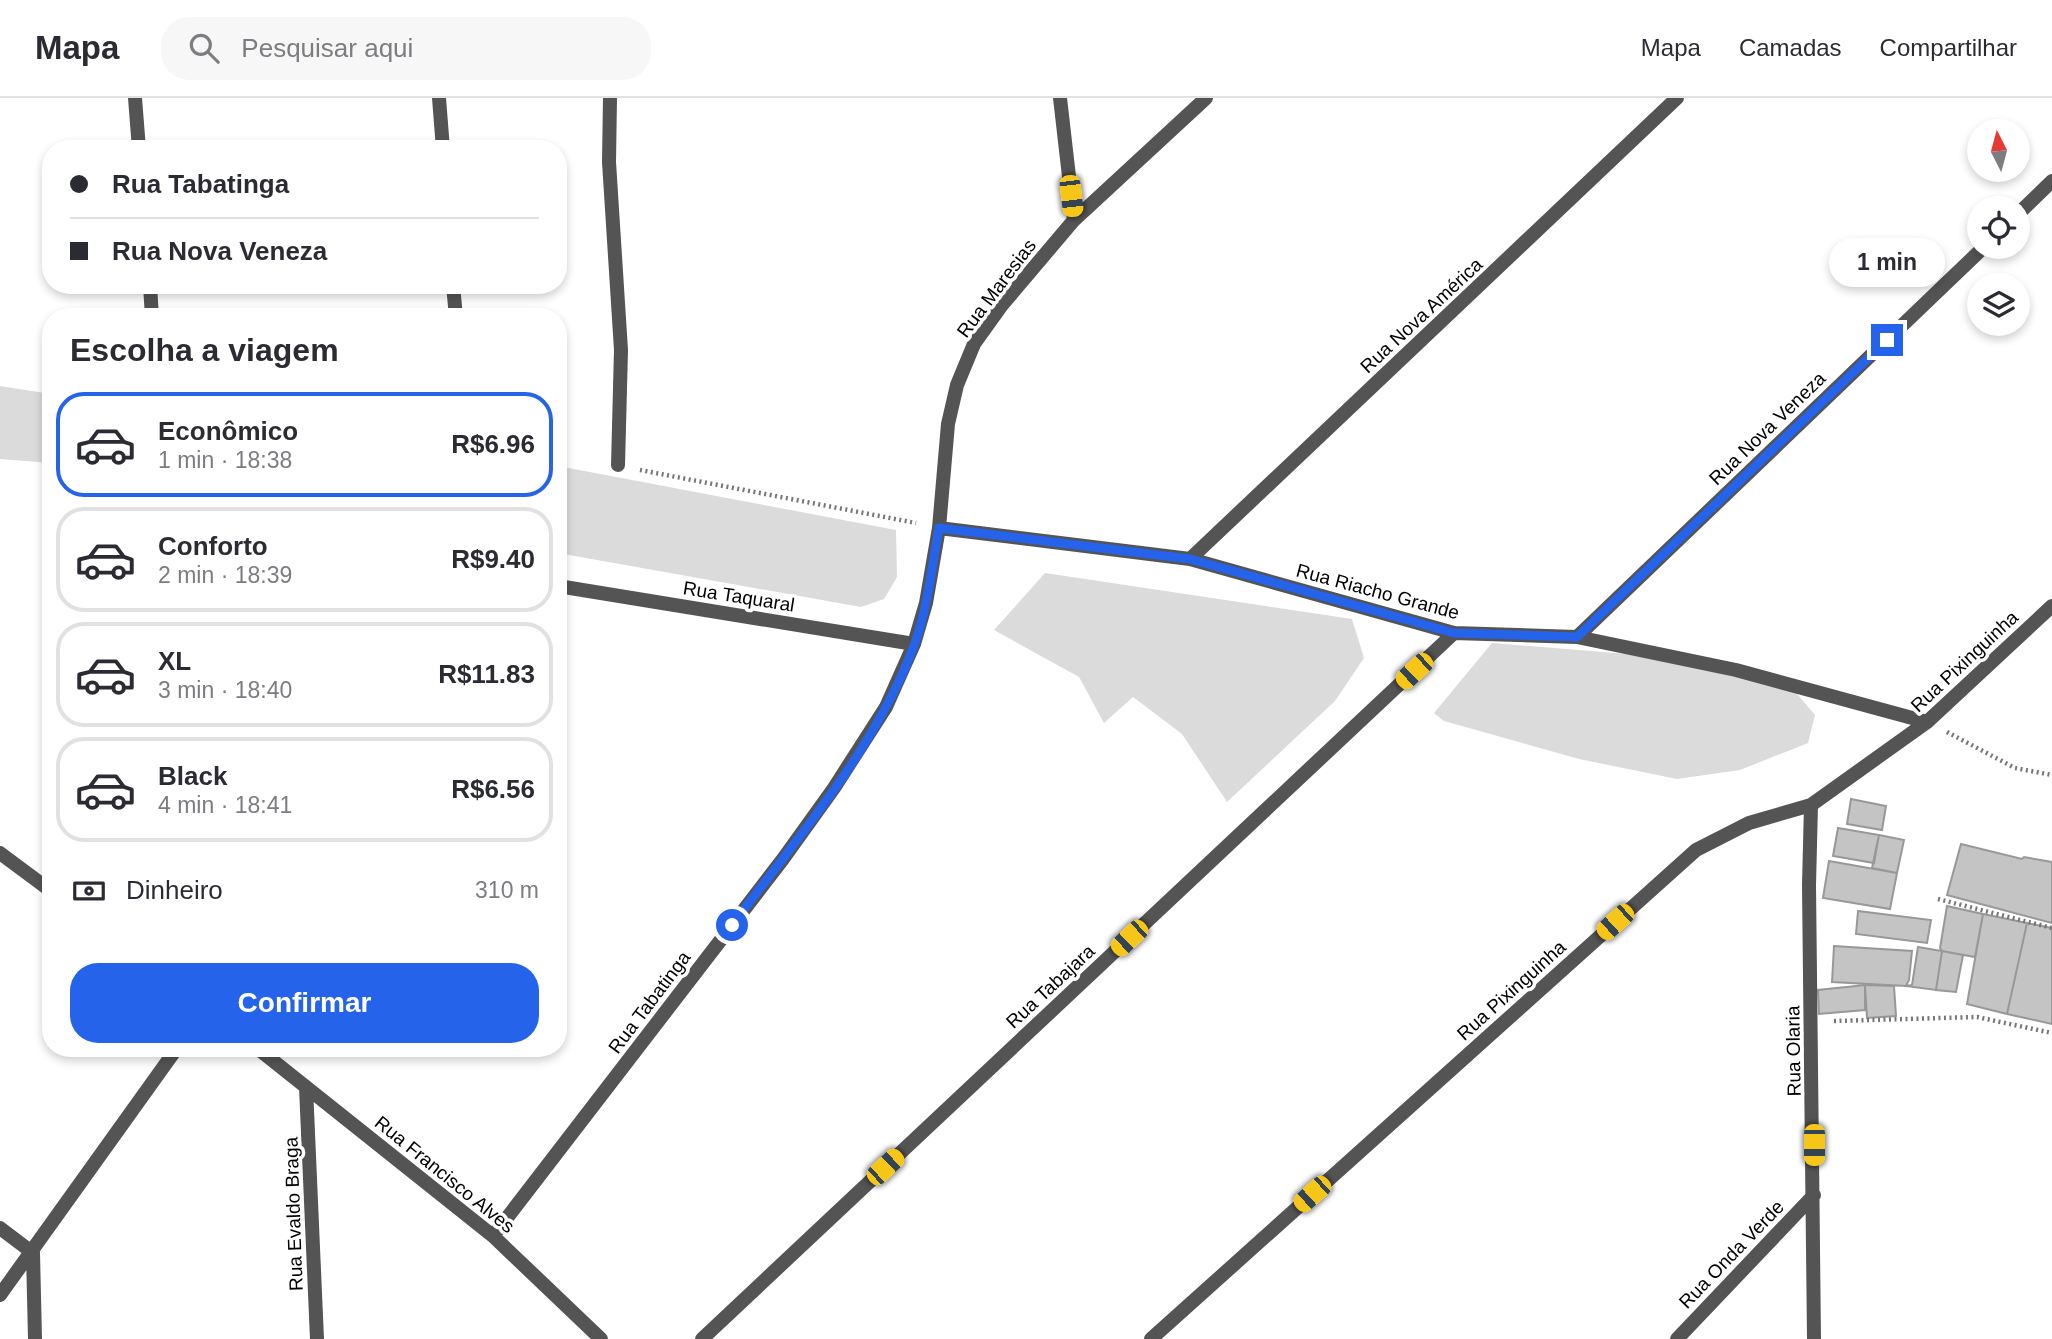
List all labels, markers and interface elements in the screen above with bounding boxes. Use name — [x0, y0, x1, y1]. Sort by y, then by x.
search box — [161, 17, 651, 80]
text: Mapa — [35, 29, 119, 66]
icon: search — [185, 29, 223, 67]
text: Pesquisar aqui — [241, 33, 413, 63]
text: Mapa — [1641, 34, 1701, 61]
text: Camadas — [1739, 34, 1842, 61]
text: Compartilhar — [1880, 34, 2017, 61]
north arrow — [1967, 119, 2030, 182]
map controls — [1967, 119, 2030, 336]
text: Rua Tabatinga — [112, 169, 289, 199]
car — [1059, 174, 1084, 218]
button: locate — [1967, 196, 2030, 259]
street label: Rua Maresias — [953, 235, 1040, 341]
text: Rua Nova Veneza — [112, 236, 327, 266]
callout: 1 min — [1829, 238, 1945, 288]
text: 1 min — [1857, 249, 1917, 275]
street label: Rua Nova América — [1356, 253, 1487, 377]
button: layers — [1967, 273, 2030, 336]
route end — [1871, 324, 1903, 356]
text: Escolha a viagem — [70, 332, 339, 368]
street label: Rua Nova Veneza — [1705, 367, 1830, 489]
icon: car — [74, 413, 137, 476]
text: Econômico — [158, 416, 298, 446]
text: R$6.96 — [451, 429, 535, 459]
text: 1 min · 18:38 — [158, 447, 292, 473]
icon: car — [74, 528, 137, 591]
text: Conforto — [158, 531, 268, 561]
text: R$9.40 — [451, 544, 535, 574]
street label: Rua Riacho Grande — [1294, 560, 1462, 623]
text: 2 min · 18:39 — [158, 562, 292, 588]
street label: Rua Taquaral — [682, 577, 796, 616]
street label: Rua Pixinguinha — [1907, 606, 2022, 716]
icon: car — [74, 643, 137, 706]
text: XL — [158, 646, 191, 676]
car — [1392, 649, 1437, 693]
text: R$11.83 — [438, 659, 535, 689]
text: 3 min · 18:40 — [158, 677, 292, 703]
icon: car — [74, 758, 137, 821]
text: Black — [158, 761, 227, 791]
text: R$6.56 — [451, 774, 535, 804]
text: 4 min · 18:41 — [158, 792, 292, 818]
icon: cash — [70, 872, 108, 910]
text: Dinheiro — [126, 875, 223, 905]
text: 310 m — [475, 877, 539, 903]
car — [1593, 900, 1638, 944]
route start — [716, 909, 748, 941]
car — [1107, 916, 1152, 960]
street label: Rua Pixinguinha — [1453, 936, 1570, 1044]
street label: Rua Tabajara — [1002, 940, 1099, 1032]
street label: Rua Tabatinga — [604, 947, 695, 1057]
button: Confirmar — [70, 963, 539, 1043]
street label: Rua Olaria — [1782, 1005, 1805, 1097]
street label: Rua Francisco Alves — [371, 1112, 519, 1237]
car — [1804, 1124, 1825, 1166]
street label: Rua Evaldo Braga — [280, 1136, 307, 1291]
car — [863, 1145, 908, 1189]
car — [1290, 1172, 1335, 1216]
street label: Rua Onda Verde — [1675, 1196, 1788, 1313]

